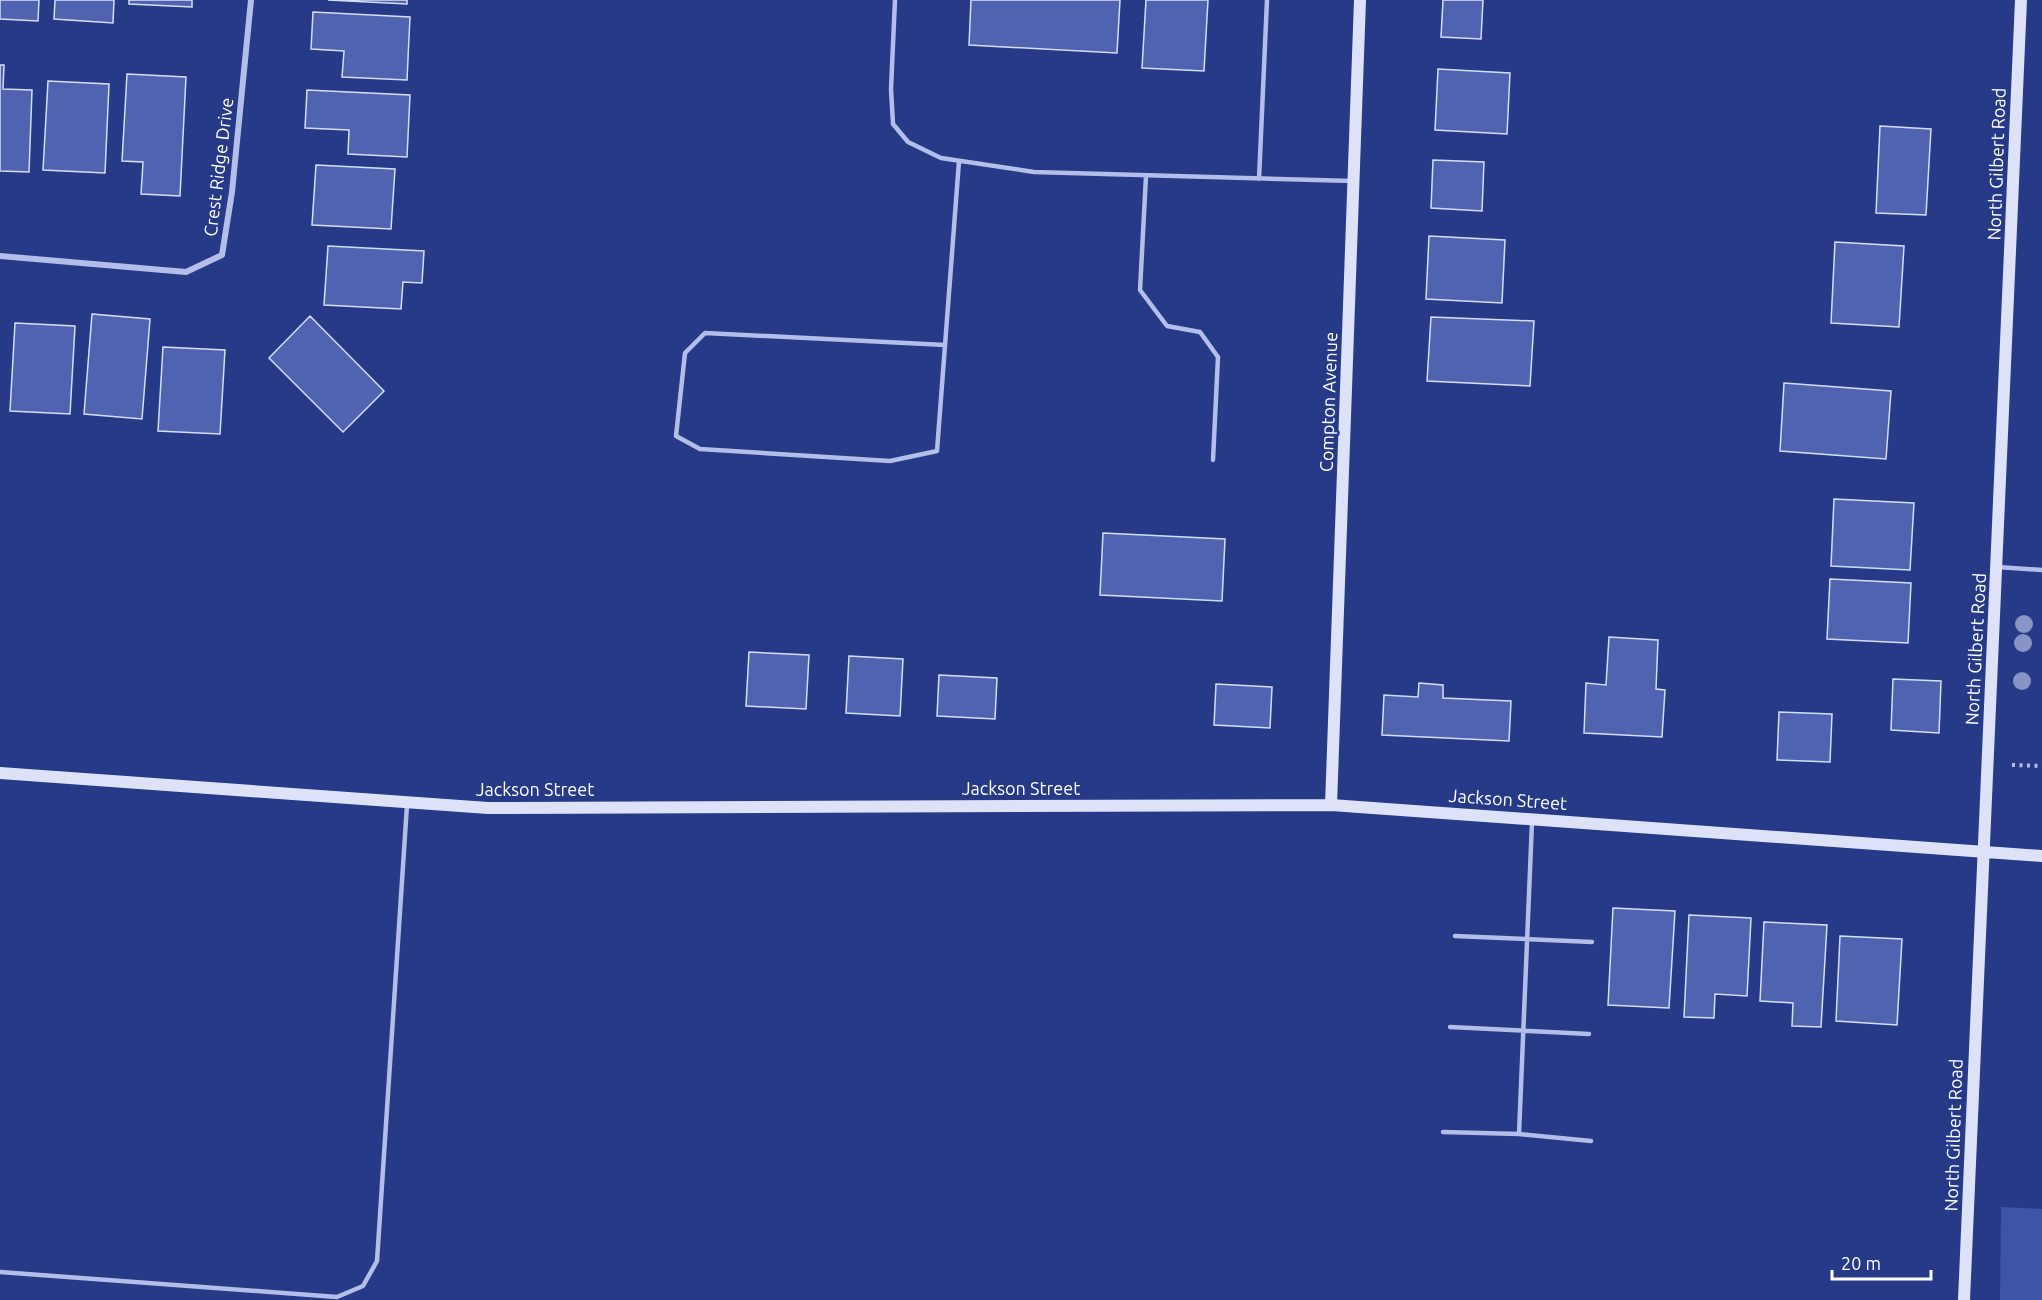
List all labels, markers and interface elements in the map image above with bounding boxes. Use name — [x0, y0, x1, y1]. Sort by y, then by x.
street label: North Gilbert Road — [1983, 87, 2009, 241]
street label: Crest Ridge Drive — [200, 96, 236, 238]
street label: Compton Avenue — [1316, 332, 1340, 472]
street label: North Gilbert Road — [1961, 572, 1989, 726]
street label: Jackson Street — [962, 778, 1080, 798]
street label: Jackson Street — [476, 779, 594, 799]
street label: Jackson Street — [1448, 785, 1568, 813]
street label: North Gilbert Road — [1940, 1058, 1966, 1212]
scale bar — [1832, 1243, 1931, 1281]
text: 20 m — [1841, 1253, 1881, 1273]

